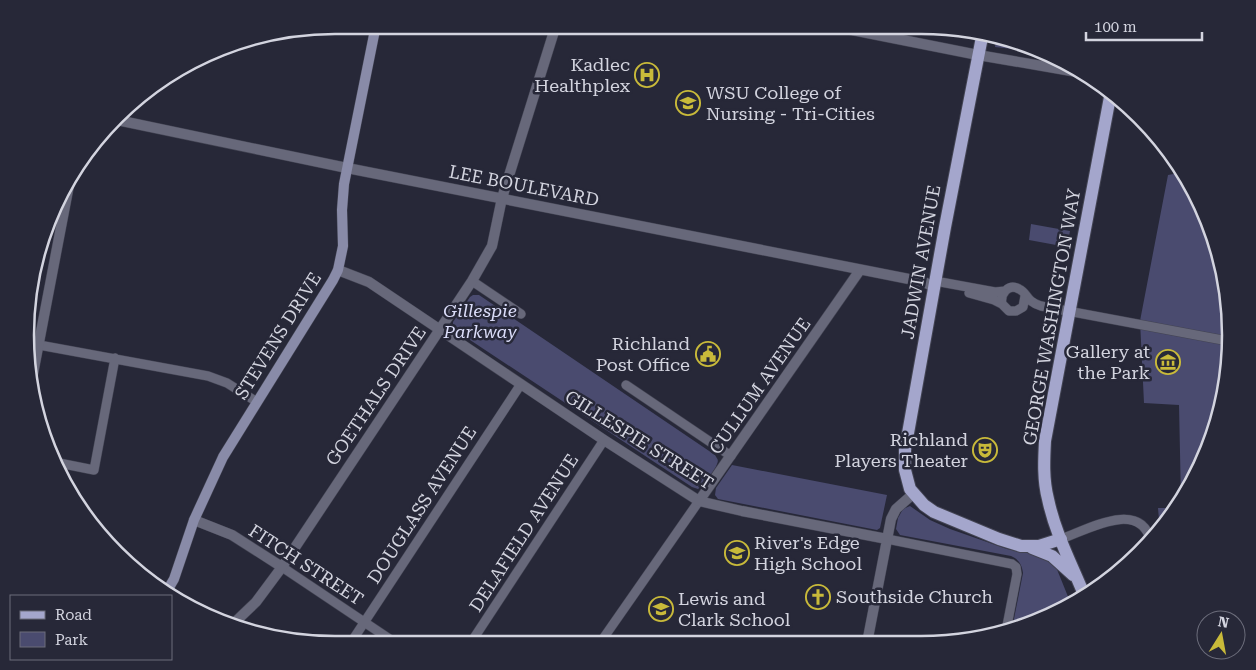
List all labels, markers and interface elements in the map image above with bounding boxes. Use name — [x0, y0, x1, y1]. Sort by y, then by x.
scale bar — [1086, 10, 1202, 42]
text: 100 m — [1094, 18, 1137, 36]
place label: Kadlec Healthplex — [534, 54, 631, 96]
hospital icon: Kadlec Healthplex — [634, 62, 660, 88]
place label: WSU College of Nursing - Tri-Cities — [706, 82, 875, 124]
school or university icon: WSU College of Nursing - Tri-Cities — [675, 90, 701, 116]
street label: LEE BOULEVARD — [447, 161, 601, 210]
street label: JADWIN AVENUE — [897, 183, 944, 341]
street label: GEORGE WASHINGTON WAY — [1019, 186, 1085, 447]
street label: STEVENS DRIVE — [230, 268, 325, 403]
park label: Gillespie Parkway — [442, 300, 517, 342]
street label: CULLUM AVENUE — [705, 313, 815, 458]
street label: GOETHALS DRIVE — [321, 322, 430, 469]
place label: Richland Post Office — [596, 333, 690, 375]
public building icon: Richland Post Office — [695, 341, 721, 367]
place label: Gallery at the Park — [1066, 341, 1150, 383]
museum icon: Gallery at the Park — [1155, 349, 1181, 375]
street label: GILLESPIE STREET — [561, 385, 717, 494]
street label: DOUGLASS AVENUE — [363, 422, 480, 587]
place label: Richland Players Theater — [834, 429, 968, 471]
theatre icon: Richland Players Theater — [972, 437, 998, 463]
street label: DELAFIELD AVENUE — [465, 450, 583, 616]
street label: FITCH STREET — [245, 520, 367, 609]
place label: River's Edge High School — [754, 532, 862, 574]
school or university icon: River's Edge High School — [724, 540, 750, 566]
church icon: Southside Church — [805, 584, 831, 610]
place label: Southside Church — [836, 586, 993, 607]
place label: Lewis and Clark School — [678, 588, 791, 630]
legend — [10, 595, 172, 660]
school or university icon: Lewis and Clark School — [648, 596, 674, 622]
text: Road — [55, 606, 92, 624]
north arrow — [1196, 610, 1246, 660]
text: N — [1217, 613, 1231, 631]
text: Park — [55, 631, 89, 649]

